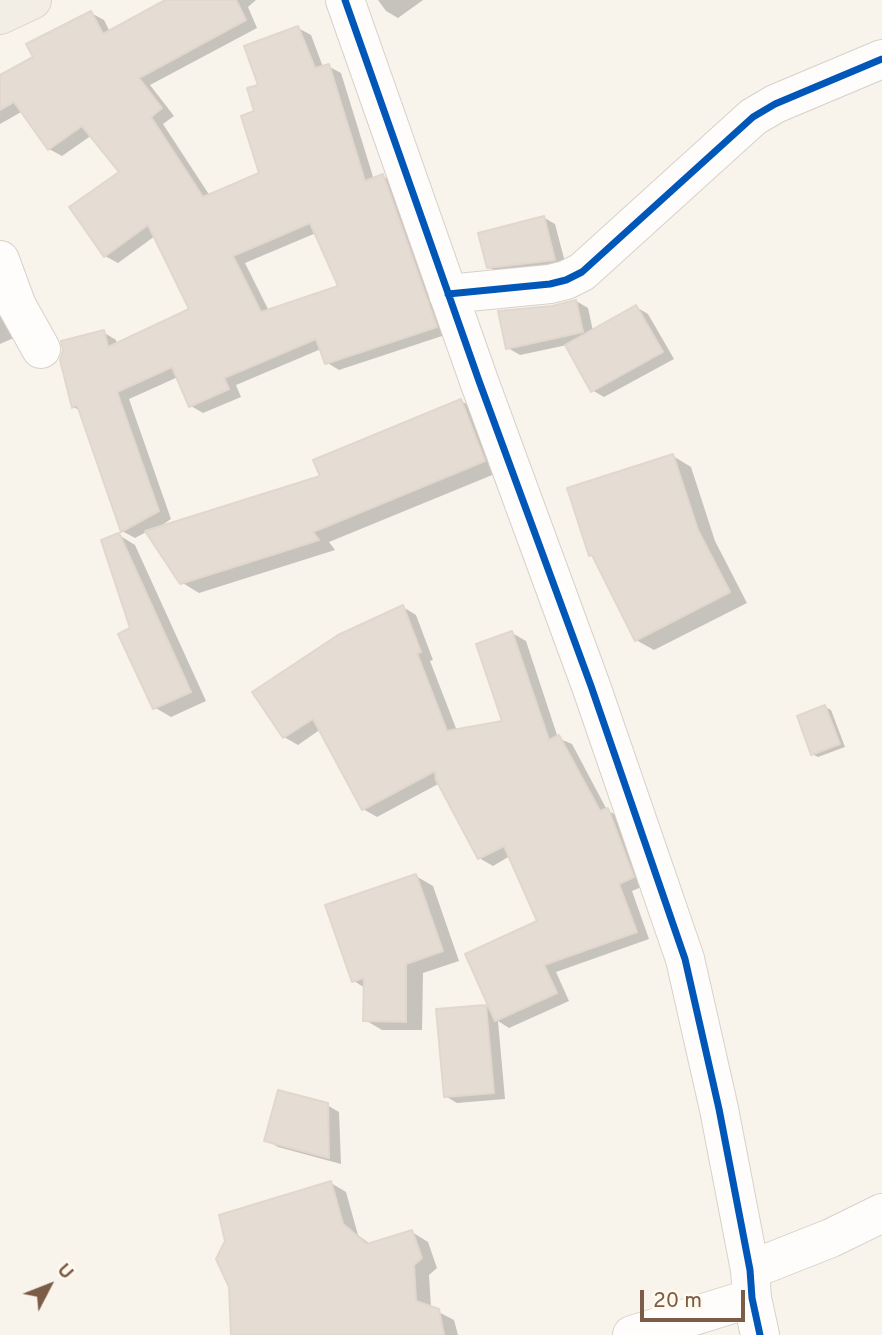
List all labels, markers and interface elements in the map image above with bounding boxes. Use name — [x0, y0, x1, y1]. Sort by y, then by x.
north arrow — [14, 1251, 84, 1321]
text: U — [51, 1259, 78, 1285]
scale bar — [644, 1276, 749, 1320]
text: 20 m — [653, 1288, 702, 1315]

